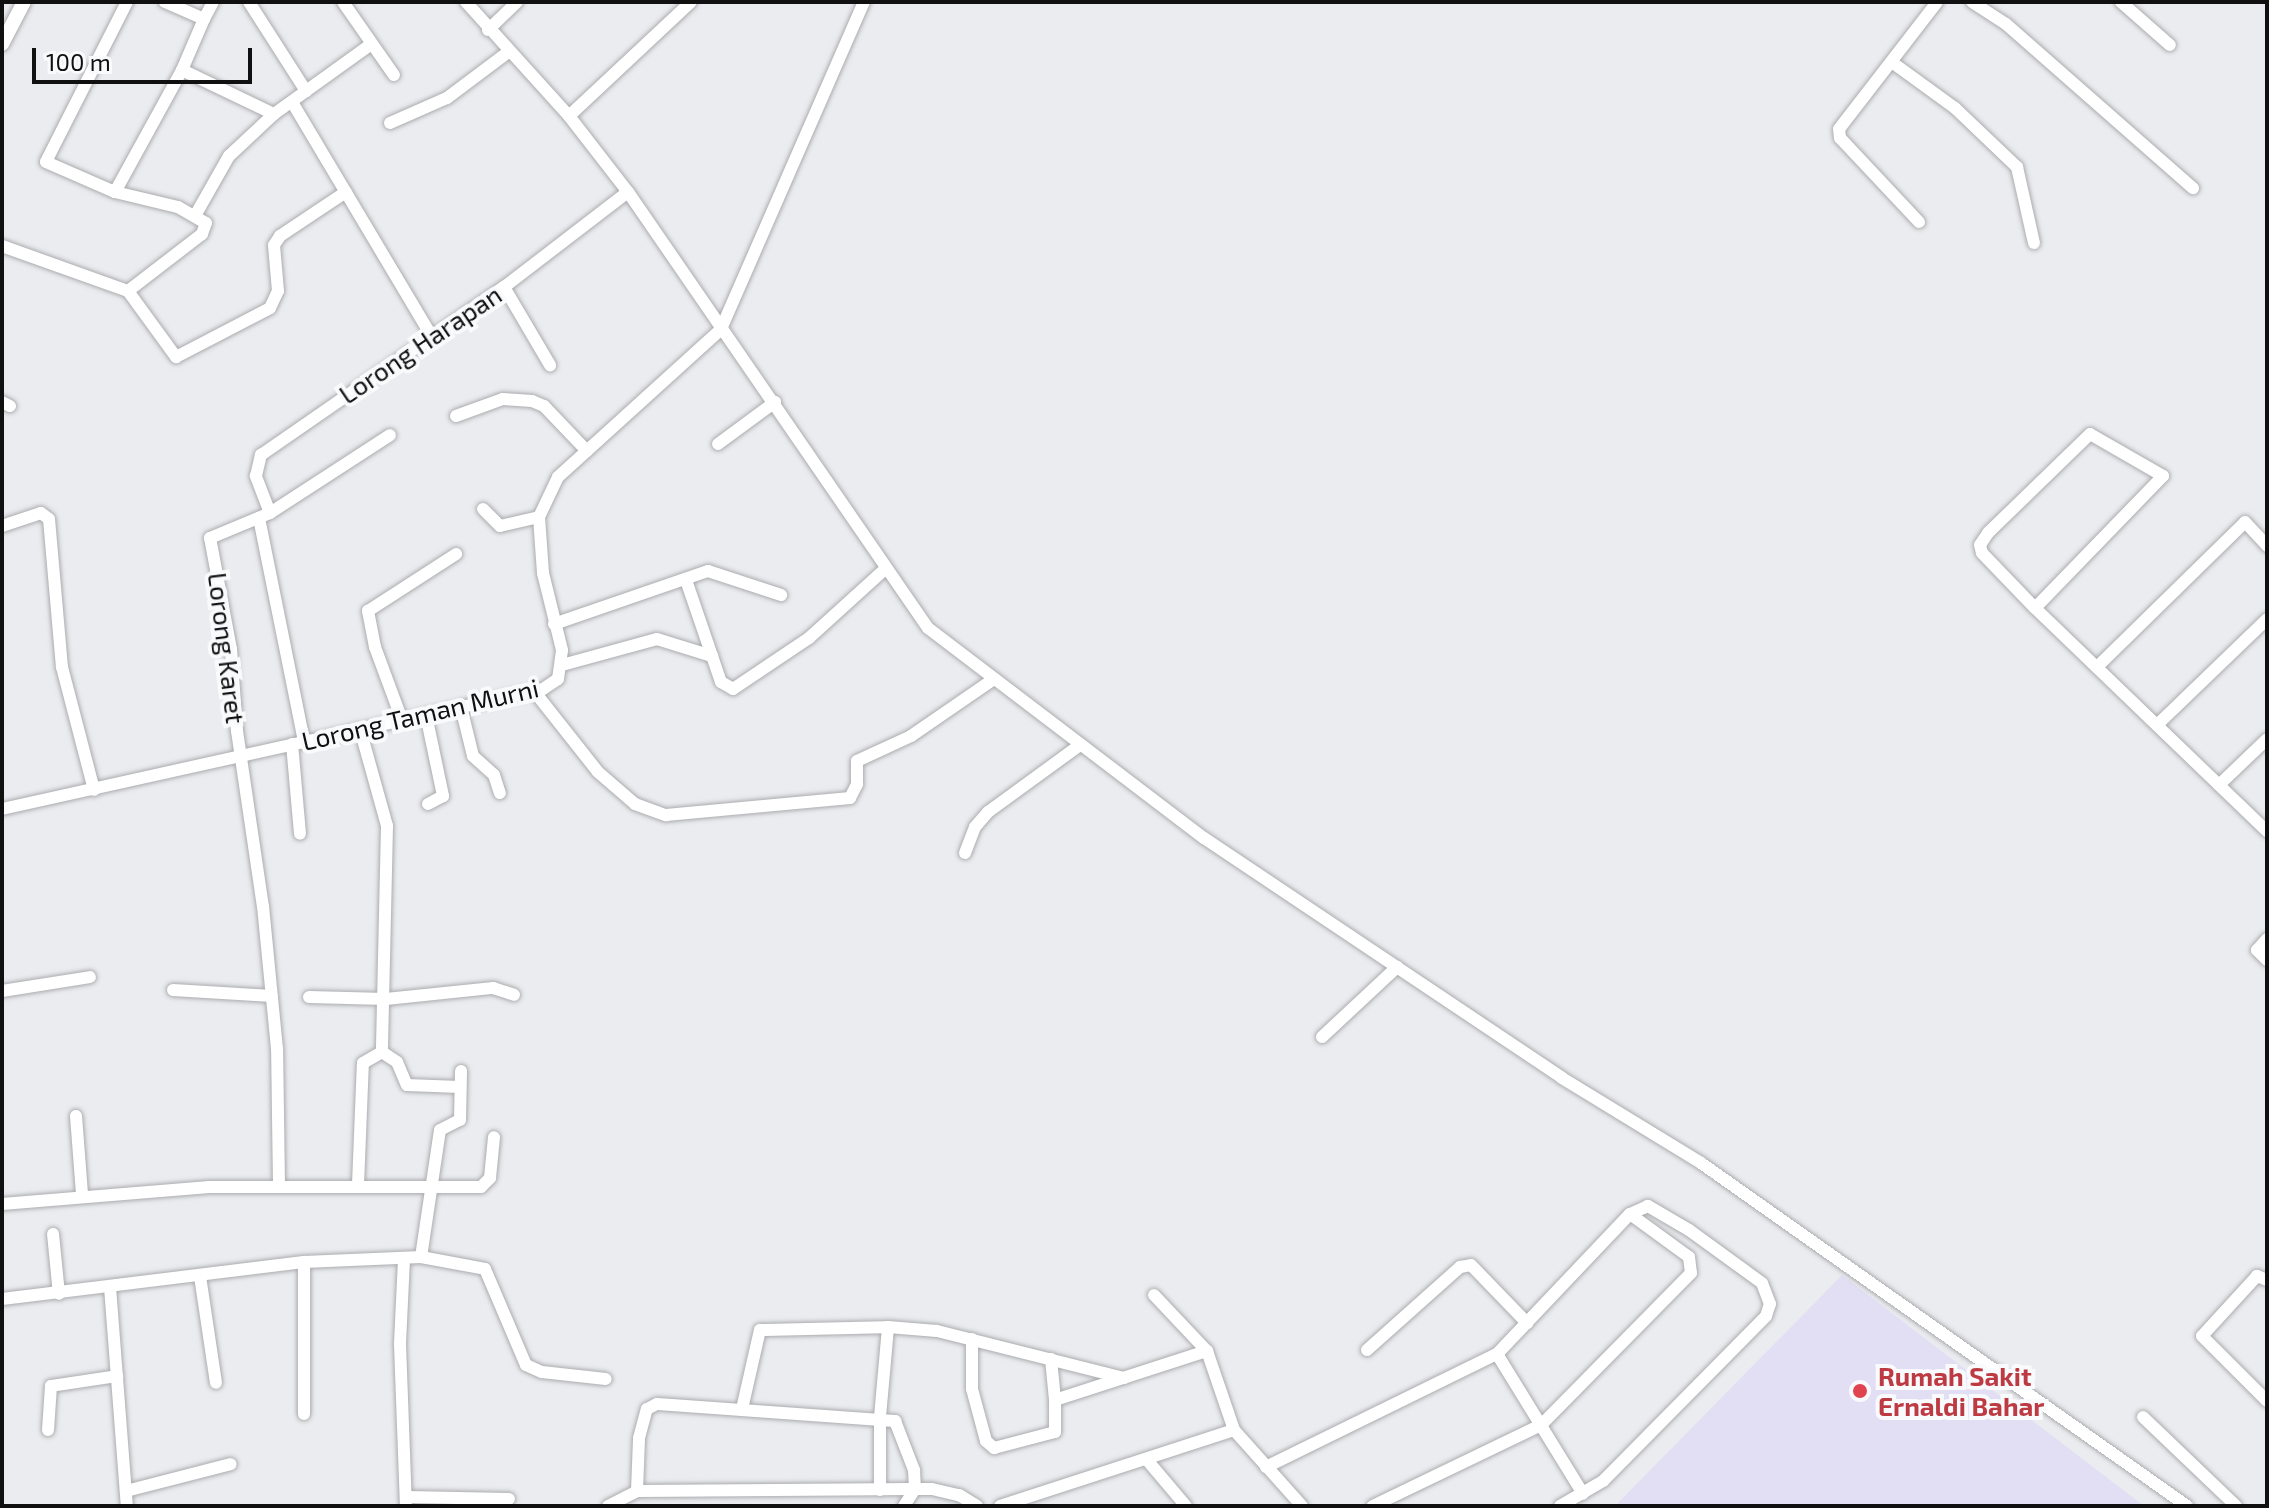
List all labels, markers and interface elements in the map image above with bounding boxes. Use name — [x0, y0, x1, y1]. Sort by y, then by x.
scale bar — [36, 32, 256, 82]
text: 100 m — [46, 47, 111, 76]
street label: Lorong Harapan — [333, 278, 507, 410]
street label: Lorong Karet — [202, 571, 252, 725]
street label: Lorong Taman Murni — [298, 671, 542, 757]
place label: Rumah Sakit Ernaldi Bahar — [1878, 1360, 2044, 1422]
marker: Rumah Sakit Ernaldi Bahar — [1849, 1380, 1871, 1402]

